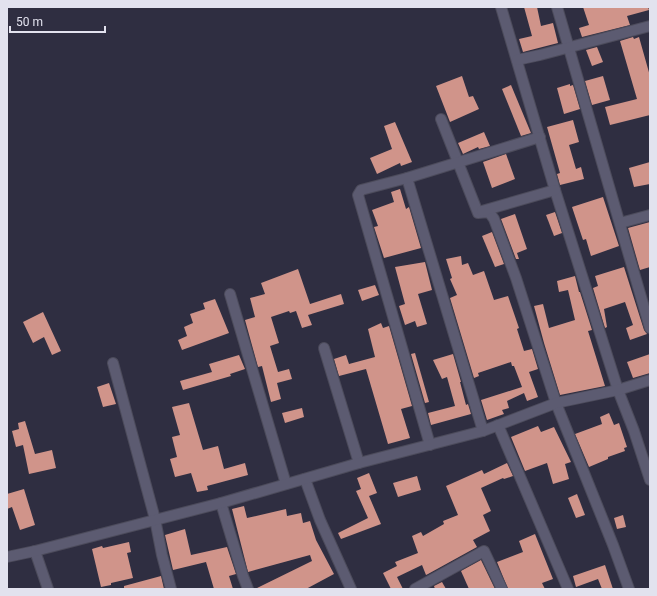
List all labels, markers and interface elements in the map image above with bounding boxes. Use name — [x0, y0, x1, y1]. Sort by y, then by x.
scale bar — [10, 8, 105, 34]
text: 50 m — [16, 15, 43, 29]

